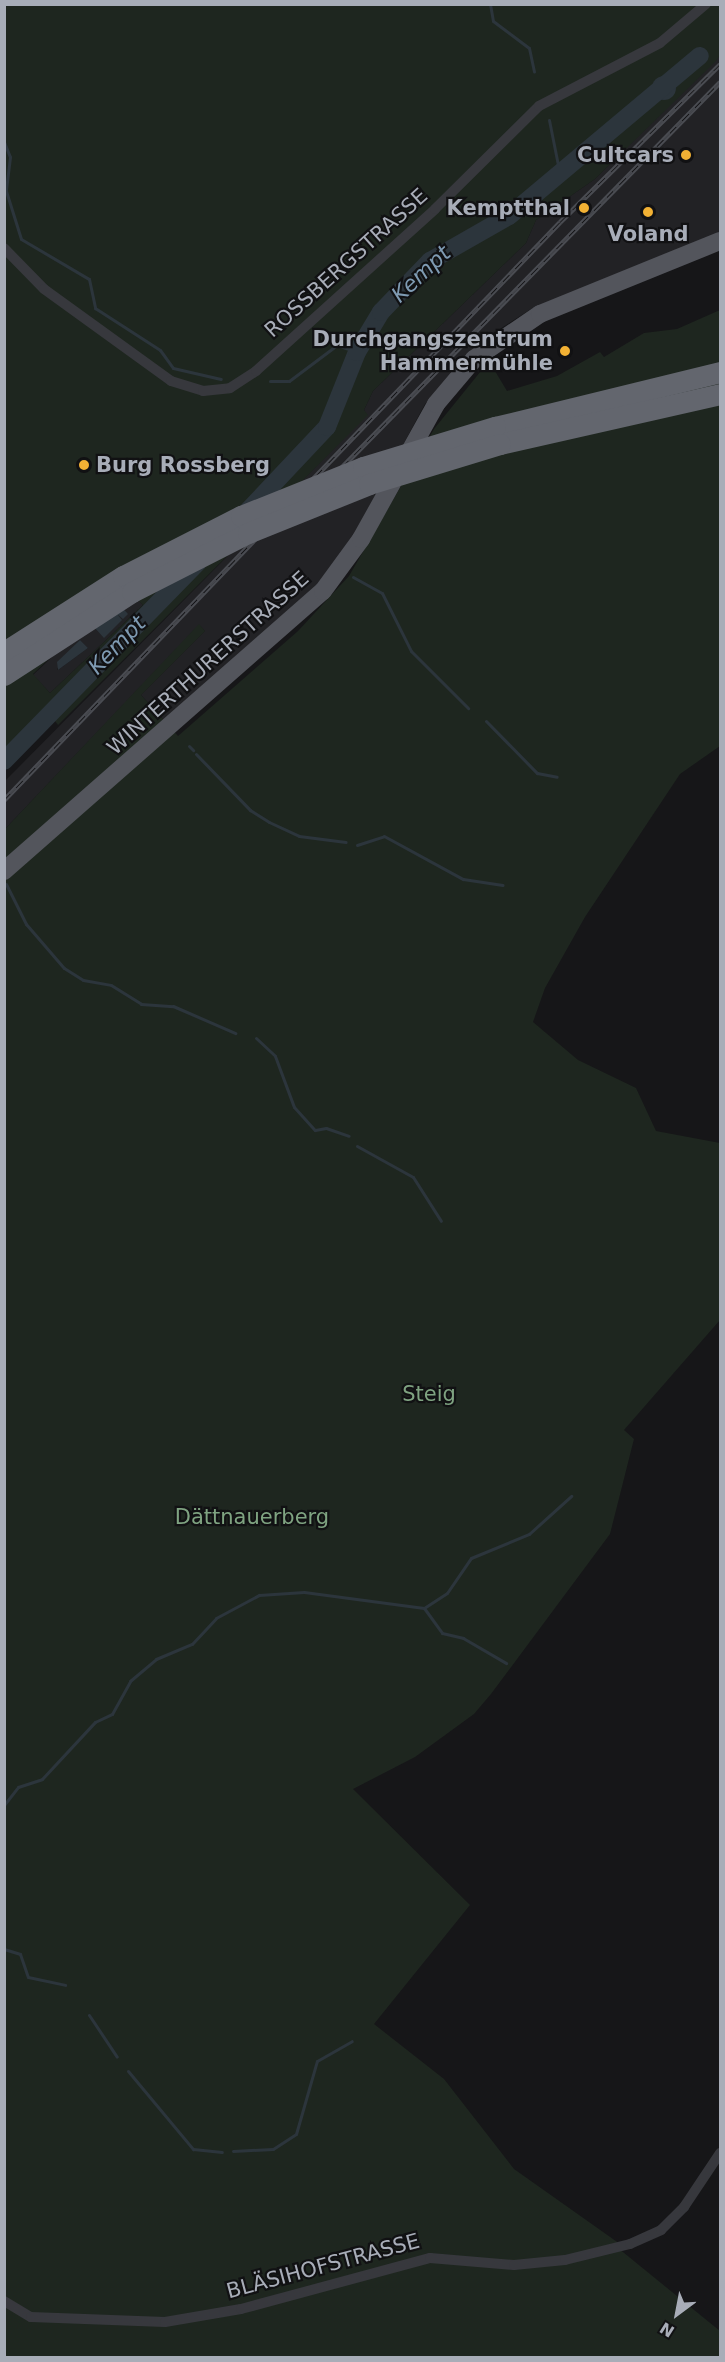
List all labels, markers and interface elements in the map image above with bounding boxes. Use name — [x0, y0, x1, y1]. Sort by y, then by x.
place label: Cultcars — [577, 142, 674, 168]
marker: Cultcars — [679, 148, 693, 162]
street label: ROSSBERGSTRASSE — [259, 183, 433, 343]
place label: Kemptthal — [447, 195, 570, 221]
marker: Kemptthal — [575, 199, 593, 217]
marker: Voland — [641, 205, 655, 219]
place label: Voland — [608, 221, 688, 247]
water label: Kempt — [386, 240, 456, 308]
place label: Durchgangszentrum Hammermühle — [313, 326, 553, 376]
marker: Durchgangszentrum Hammermühle — [558, 344, 572, 358]
place label: Burg Rossberg — [96, 452, 270, 478]
marker: Burg Rossberg — [77, 458, 91, 472]
street label: WINTERTHURERSTRASSE — [102, 566, 314, 760]
water label: Kempt — [83, 610, 151, 680]
park label: Steig — [402, 1381, 456, 1407]
park label: Dättnauerberg — [175, 1504, 329, 1530]
street label: BLÄSIHOFSTRASSE — [224, 2228, 422, 2304]
north arrow — [647, 2284, 707, 2344]
text: N — [656, 2318, 678, 2341]

